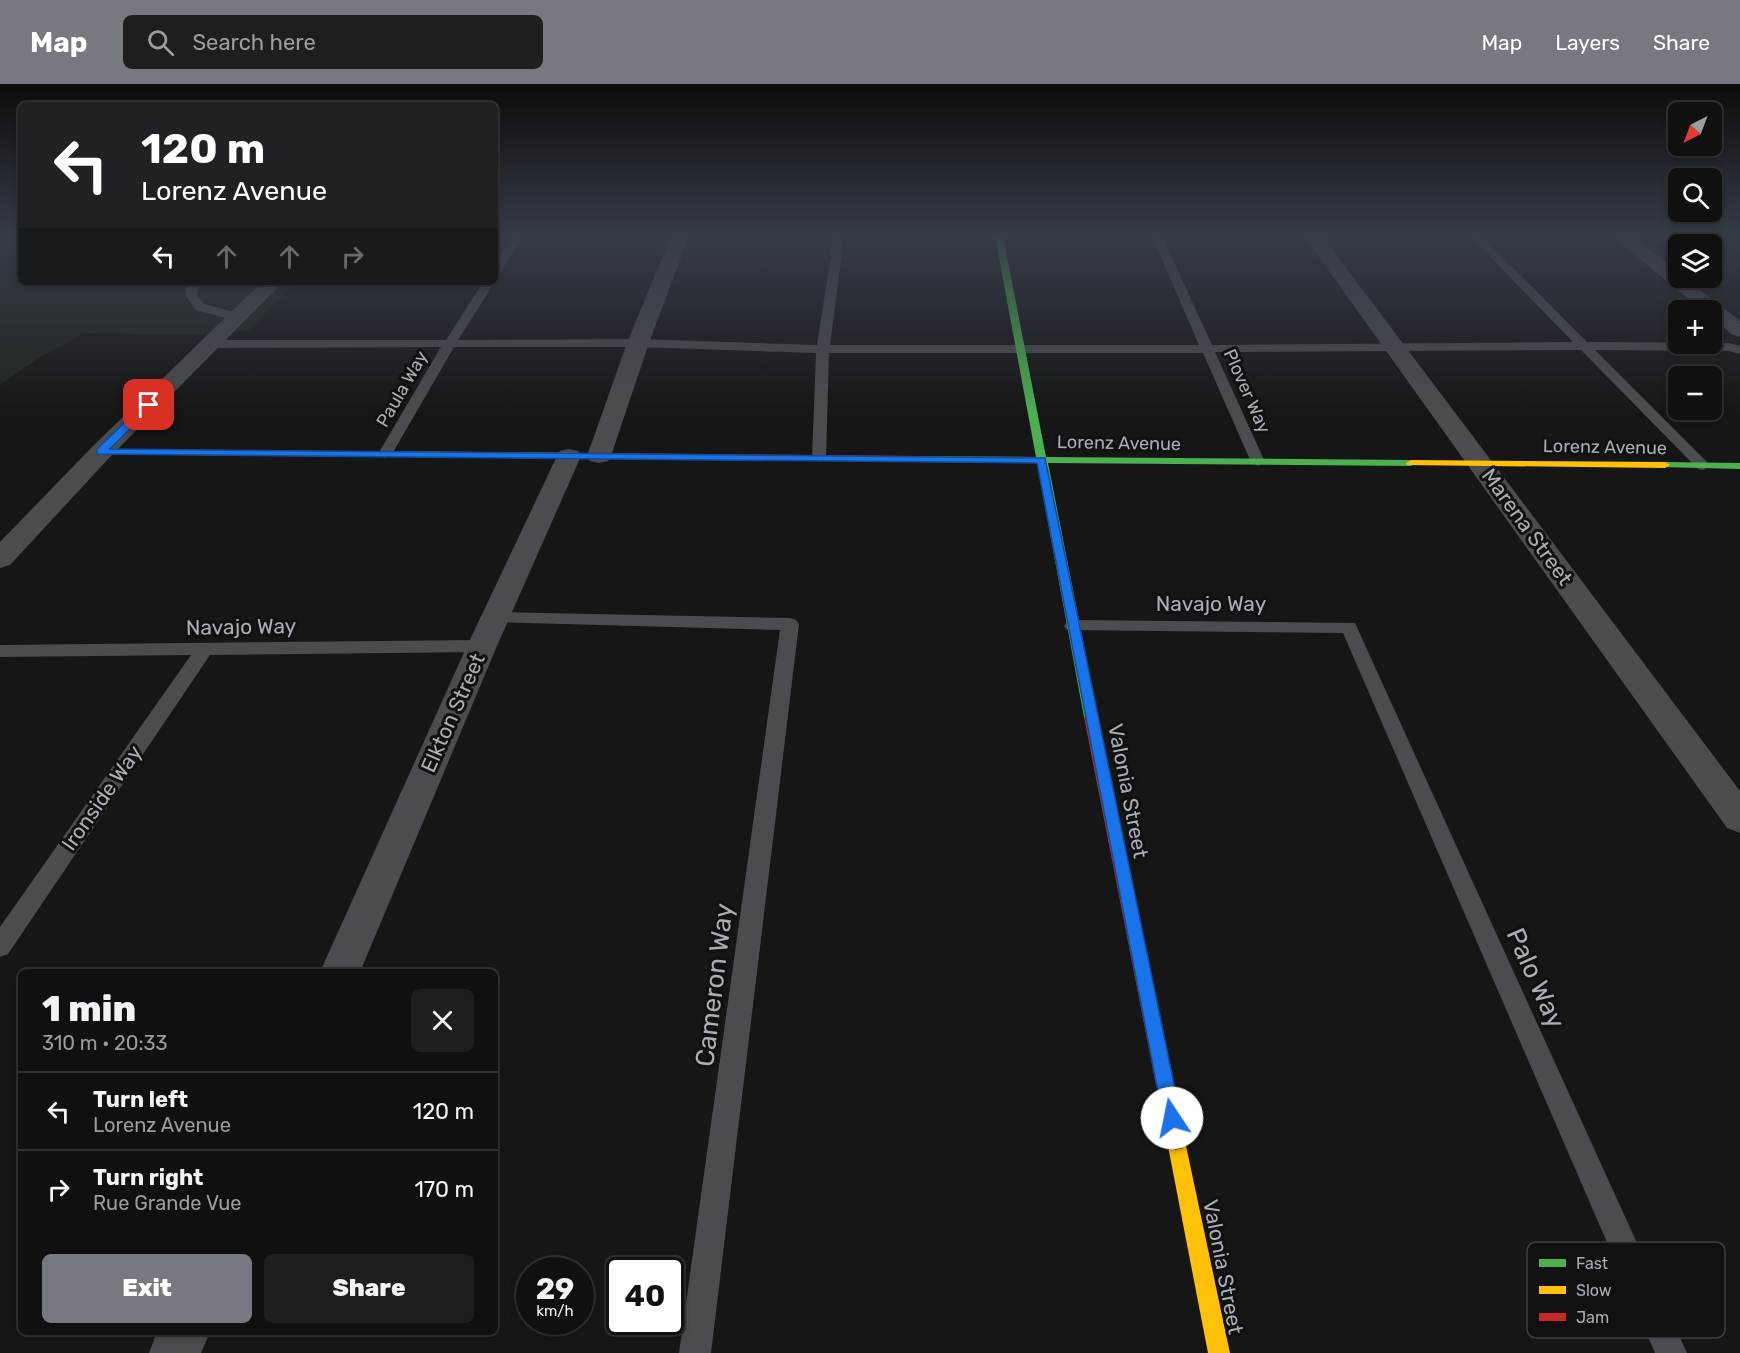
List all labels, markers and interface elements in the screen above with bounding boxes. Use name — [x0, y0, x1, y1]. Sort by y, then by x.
search box — [123, 15, 543, 69]
text: Map — [30, 26, 87, 59]
icon: search — [144, 26, 177, 59]
text: Search here — [192, 29, 316, 56]
text: Map — [1481, 30, 1522, 55]
text: Layers — [1555, 30, 1620, 55]
text: Share — [1653, 30, 1710, 55]
north arrow — [1668, 102, 1722, 156]
map controls — [1668, 102, 1722, 420]
text: 120 m — [141, 124, 265, 174]
icon: left — [42, 126, 120, 204]
button: search — [1668, 168, 1722, 222]
text: Lorenz Avenue — [141, 175, 327, 207]
button: layers — [1668, 234, 1722, 288]
icon: left — [147, 240, 180, 273]
icon: ahead — [210, 240, 243, 273]
icon: ahead — [273, 240, 306, 273]
icon: right — [336, 240, 369, 273]
button: + — [1668, 300, 1722, 354]
street label: Plover Way — [1219, 345, 1275, 437]
street label: Paula Way — [371, 347, 433, 431]
button: − — [1668, 366, 1722, 420]
pin — [123, 379, 174, 430]
icon: arrive — [132, 388, 165, 421]
street label: Lorenz Avenue — [1057, 431, 1181, 455]
street label: Lorenz Avenue — [1543, 435, 1667, 459]
street label: Marena Street — [1477, 464, 1578, 590]
street label: Navajo Way — [1156, 591, 1267, 616]
street label: Navajo Way — [186, 613, 297, 640]
street label: Elkton Street — [415, 649, 490, 776]
street label: Valonia Street — [1103, 721, 1154, 860]
street label: Ironside Way — [56, 740, 147, 855]
street label: Cameron Way — [689, 902, 740, 1068]
street label: Palo Way — [1500, 923, 1571, 1033]
text: 1 min — [42, 987, 136, 1030]
button: close — [411, 989, 474, 1052]
text: 310 m · 20:33 — [42, 1031, 168, 1055]
text: Turn left — [93, 1086, 188, 1113]
position arrow — [1140, 1086, 1204, 1150]
icon: left — [42, 1095, 75, 1128]
text: 120 m — [413, 1098, 474, 1125]
text: Lorenz Avenue — [93, 1113, 231, 1137]
text: Turn right — [93, 1164, 203, 1191]
icon: right — [42, 1173, 75, 1206]
text: 170 m — [414, 1176, 474, 1203]
text: Rue Grande Vue — [93, 1191, 242, 1215]
street label: Valonia Street — [1198, 1197, 1249, 1336]
legend — [1527, 1242, 1725, 1338]
button: Exit — [42, 1254, 252, 1323]
button: Share — [264, 1254, 474, 1323]
text: Fast — [1576, 1254, 1608, 1273]
speed limit sign: 40 — [606, 1257, 684, 1335]
text: 29 — [536, 1271, 574, 1307]
text: Slow — [1576, 1281, 1612, 1300]
text: km/h — [536, 1302, 574, 1320]
text: Jam — [1576, 1308, 1609, 1327]

